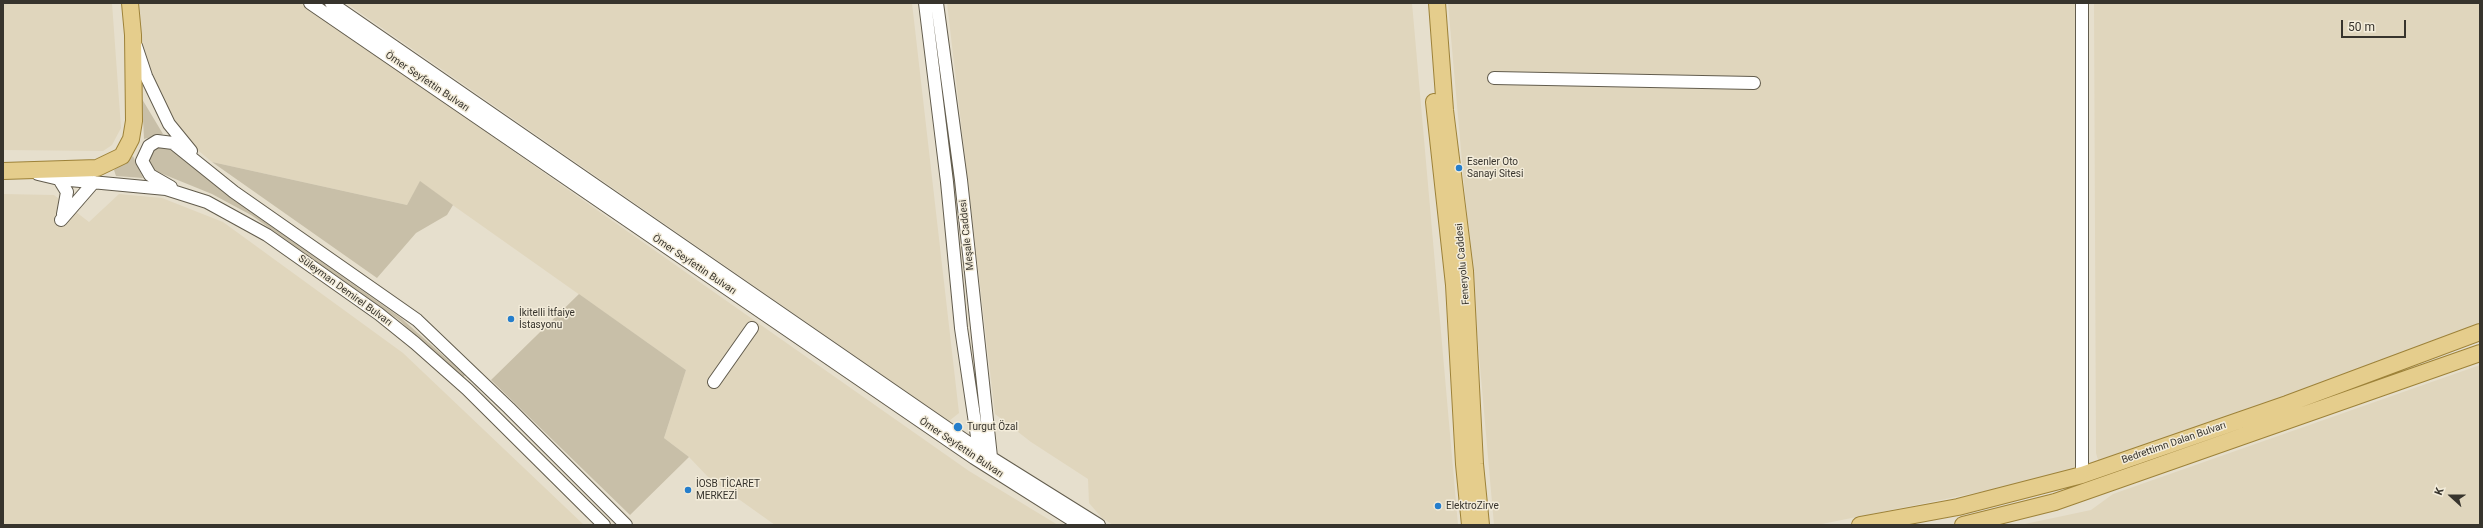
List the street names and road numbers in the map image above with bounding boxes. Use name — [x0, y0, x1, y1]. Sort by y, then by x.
street label: Ömer Seyfettin Bulvarı — [383, 49, 471, 115]
street label: Meşale Caddesi — [957, 199, 977, 271]
street label: Feneryolu Caddesi — [1453, 223, 1473, 305]
street label: Ömer Seyfettin Bulvarı — [650, 232, 738, 298]
street label: Süleyman Demirel Bulvarı — [296, 253, 394, 329]
street label: Ömer Seyfettin Bulvarı — [917, 415, 1005, 481]
street label: Bedrettimn Dalan Bulvarı — [2120, 419, 2228, 467]

